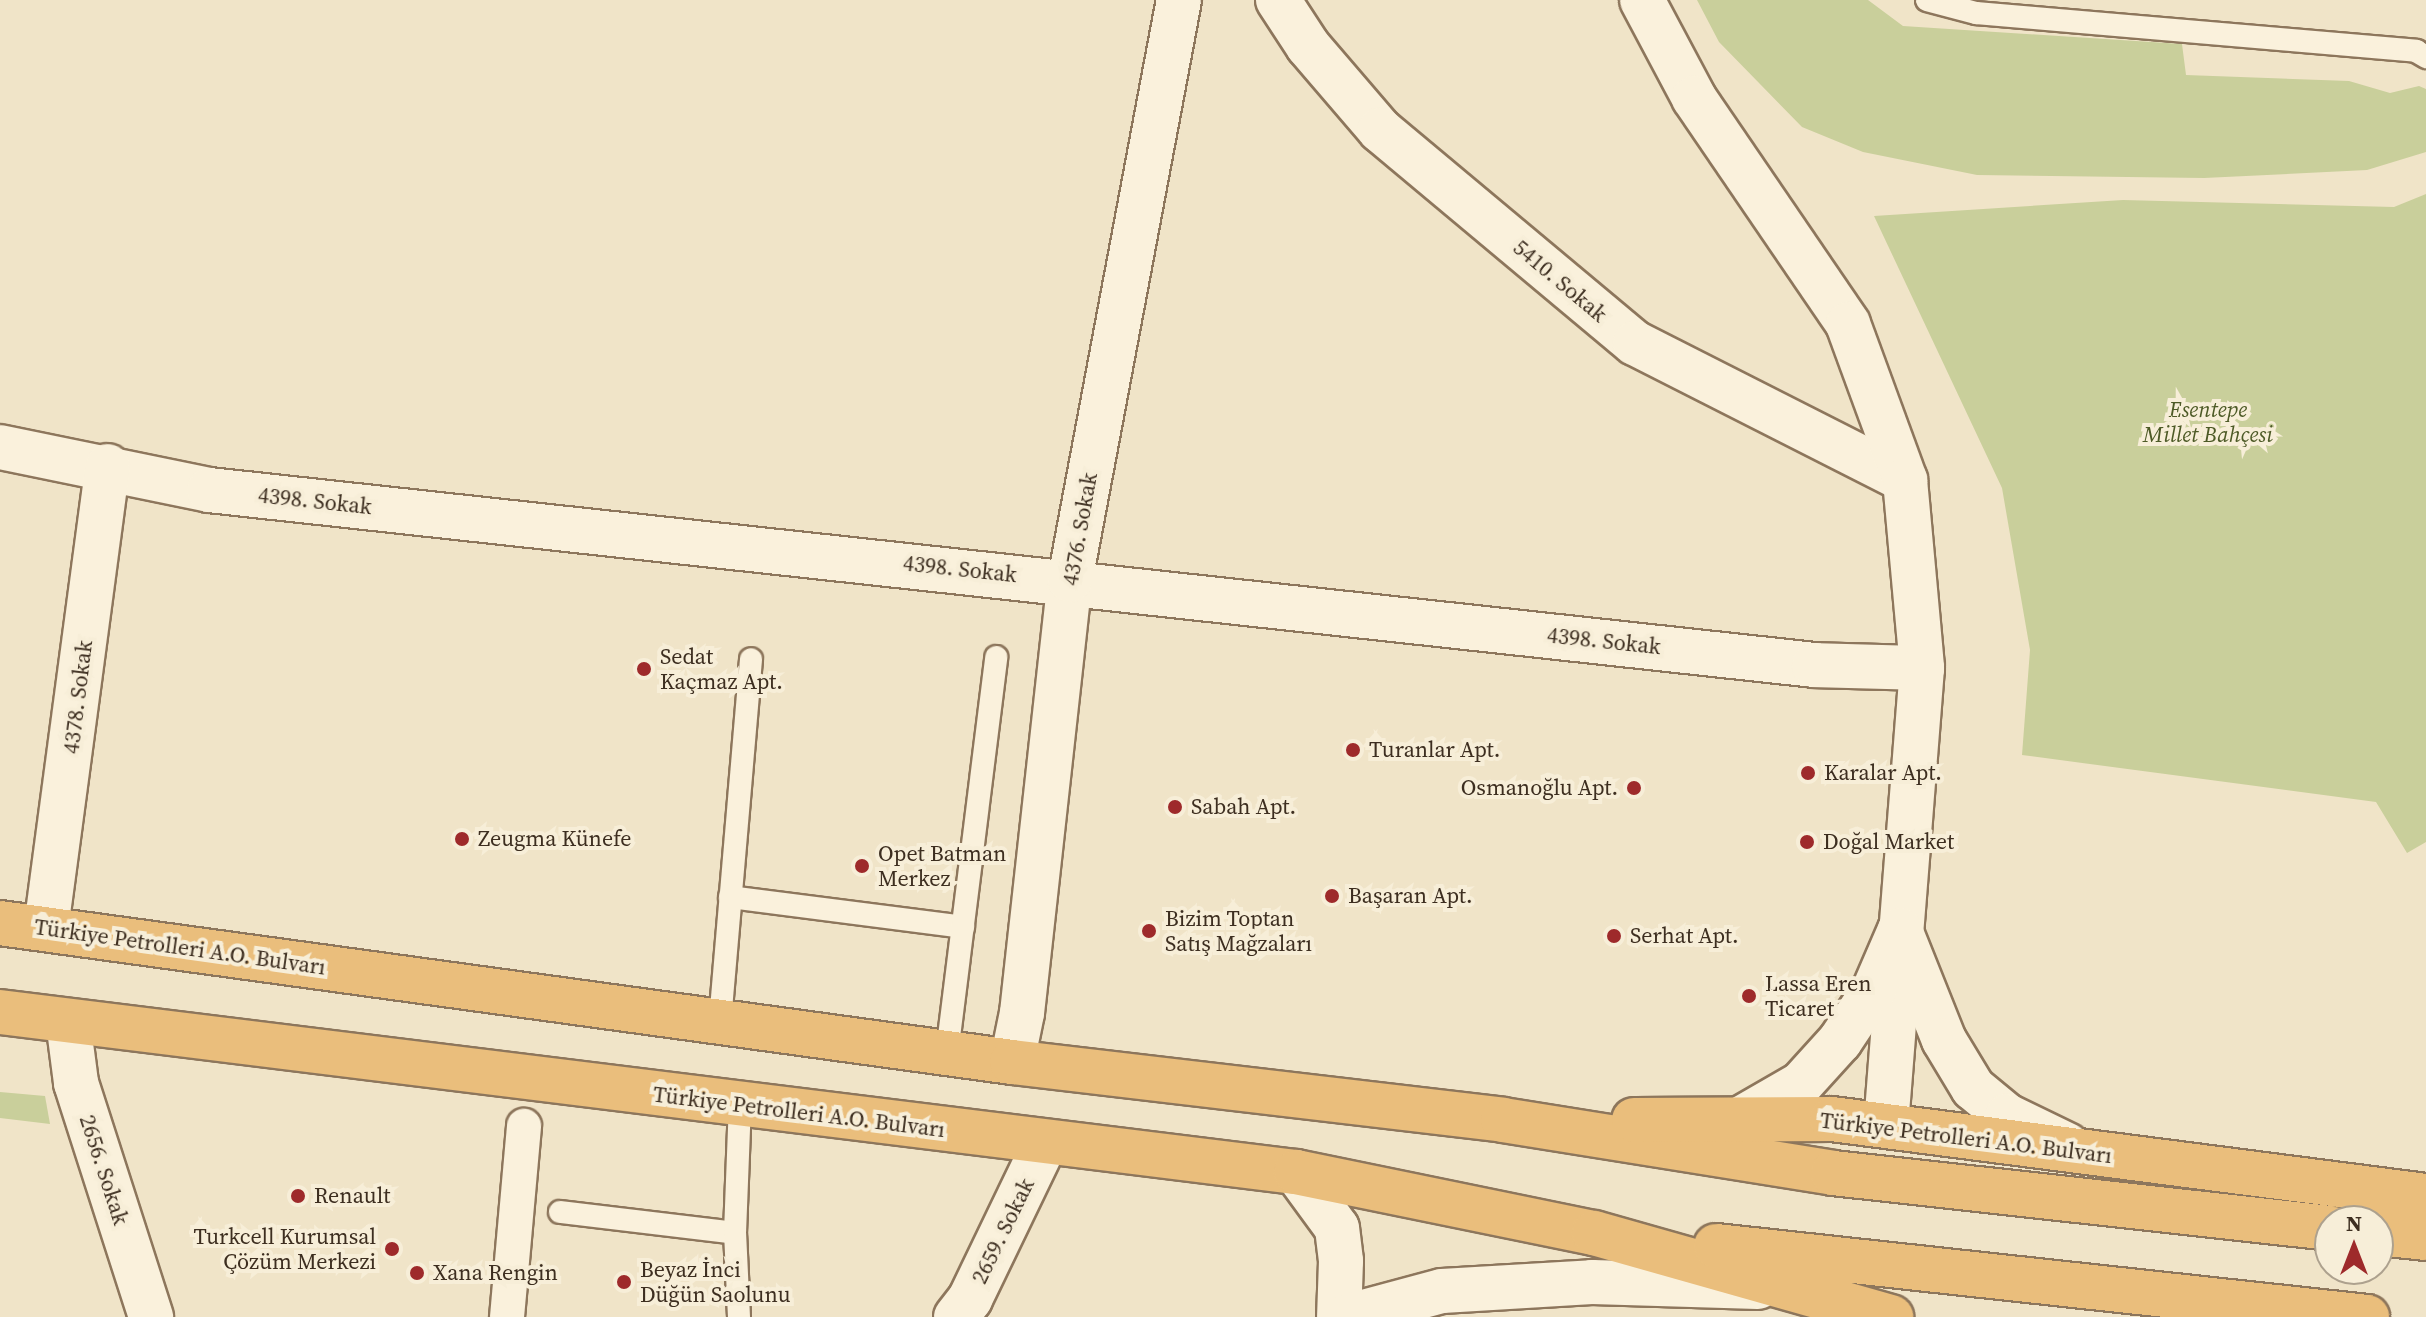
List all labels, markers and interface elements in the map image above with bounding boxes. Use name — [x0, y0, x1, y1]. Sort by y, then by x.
street label: 5410. Sokak — [1508, 234, 1612, 328]
park label: Esentepe Millet Bahçesi — [2143, 396, 2273, 448]
street label: 4376. Sokak — [1057, 471, 1103, 587]
street label: 4398. Sokak — [257, 482, 373, 520]
street label: 4398. Sokak — [902, 550, 1018, 588]
street label: 4398. Sokak — [1546, 622, 1662, 660]
street label: 4378. Sokak — [58, 639, 98, 755]
place label: Sedat Kaçmaz Apt. — [660, 643, 783, 694]
marker: Sedat Kaçmaz Apt. — [635, 660, 653, 678]
place label: Turanlar Apt. — [1369, 737, 1500, 763]
marker: Turanlar Apt. — [1344, 741, 1362, 759]
place label: Karalar Apt. — [1824, 760, 1942, 786]
marker: Karalar Apt. — [1799, 764, 1817, 782]
place label: Osmanoğlu Apt. — [1461, 775, 1618, 801]
marker: Osmanoğlu Apt. — [1625, 779, 1643, 797]
place label: Sabah Apt. — [1191, 794, 1296, 820]
marker: Sabah Apt. — [1166, 798, 1184, 816]
place label: Zeugma Künefe — [478, 826, 632, 852]
place label: Doğal Market — [1823, 829, 1954, 855]
marker: Zeugma Künefe — [453, 830, 471, 848]
marker: Doğal Market — [1798, 833, 1816, 851]
place label: Opet Batman Merkez — [878, 840, 1006, 892]
marker: Opet Batman Merkez — [853, 857, 871, 875]
place label: Başaran Apt. — [1348, 883, 1473, 909]
marker: Başaran Apt. — [1323, 887, 1341, 905]
place label: Bizim Toptan Satış Mağzaları — [1165, 905, 1312, 956]
street label: Türkiye Petrolleri A.O. Bulvarı — [33, 913, 327, 981]
marker: Bizim Toptan Satış Mağzaları — [1140, 922, 1158, 940]
place label: Serhat Apt. — [1630, 923, 1739, 949]
marker: Serhat Apt. — [1605, 927, 1623, 945]
place label: Lassa Eren Ticaret — [1765, 970, 1872, 1022]
marker: Lassa Eren Ticaret — [1740, 987, 1758, 1005]
street label: Türkiye Petrolleri A.O. Bulvarı — [652, 1081, 946, 1143]
street label: Türkiye Petrolleri A.O. Bulvarı — [1819, 1107, 2113, 1169]
street label: 2656. Sokak — [74, 1112, 134, 1228]
street label: 2659. Sokak — [966, 1174, 1040, 1288]
place label: Renault — [314, 1183, 390, 1209]
marker: Renault — [289, 1187, 307, 1205]
north arrow — [2314, 1205, 2394, 1285]
text: N — [2346, 1208, 2362, 1238]
place label: Turkcell Kurumsal Çözüm Merkezi — [193, 1223, 376, 1274]
marker: Turkcell Kurumsal Çözüm Merkezi — [383, 1240, 401, 1258]
place label: Beyaz İnci Düğün Saolunu — [640, 1256, 790, 1308]
place label: Xana Rengin — [433, 1260, 558, 1286]
marker: Xana Rengin — [408, 1264, 426, 1282]
marker: Beyaz İnci Düğün Saolunu — [615, 1273, 633, 1291]

